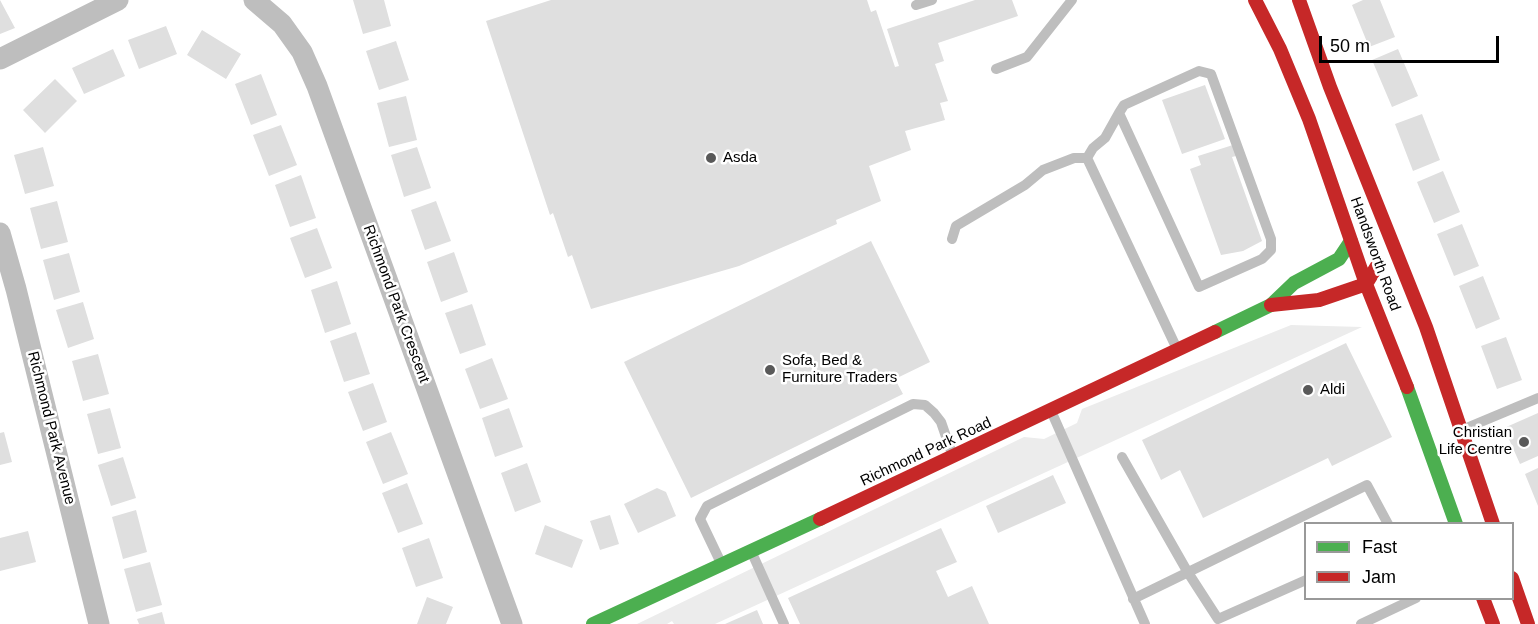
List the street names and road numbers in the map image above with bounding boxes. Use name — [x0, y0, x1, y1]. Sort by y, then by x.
street label: Handsworth Road — [1346, 195, 1404, 313]
street label: Richmond Park Crescent — [359, 223, 433, 385]
street label: Richmond Park Avenue — [23, 350, 79, 506]
street label: Richmond Park Road — [858, 414, 994, 490]

